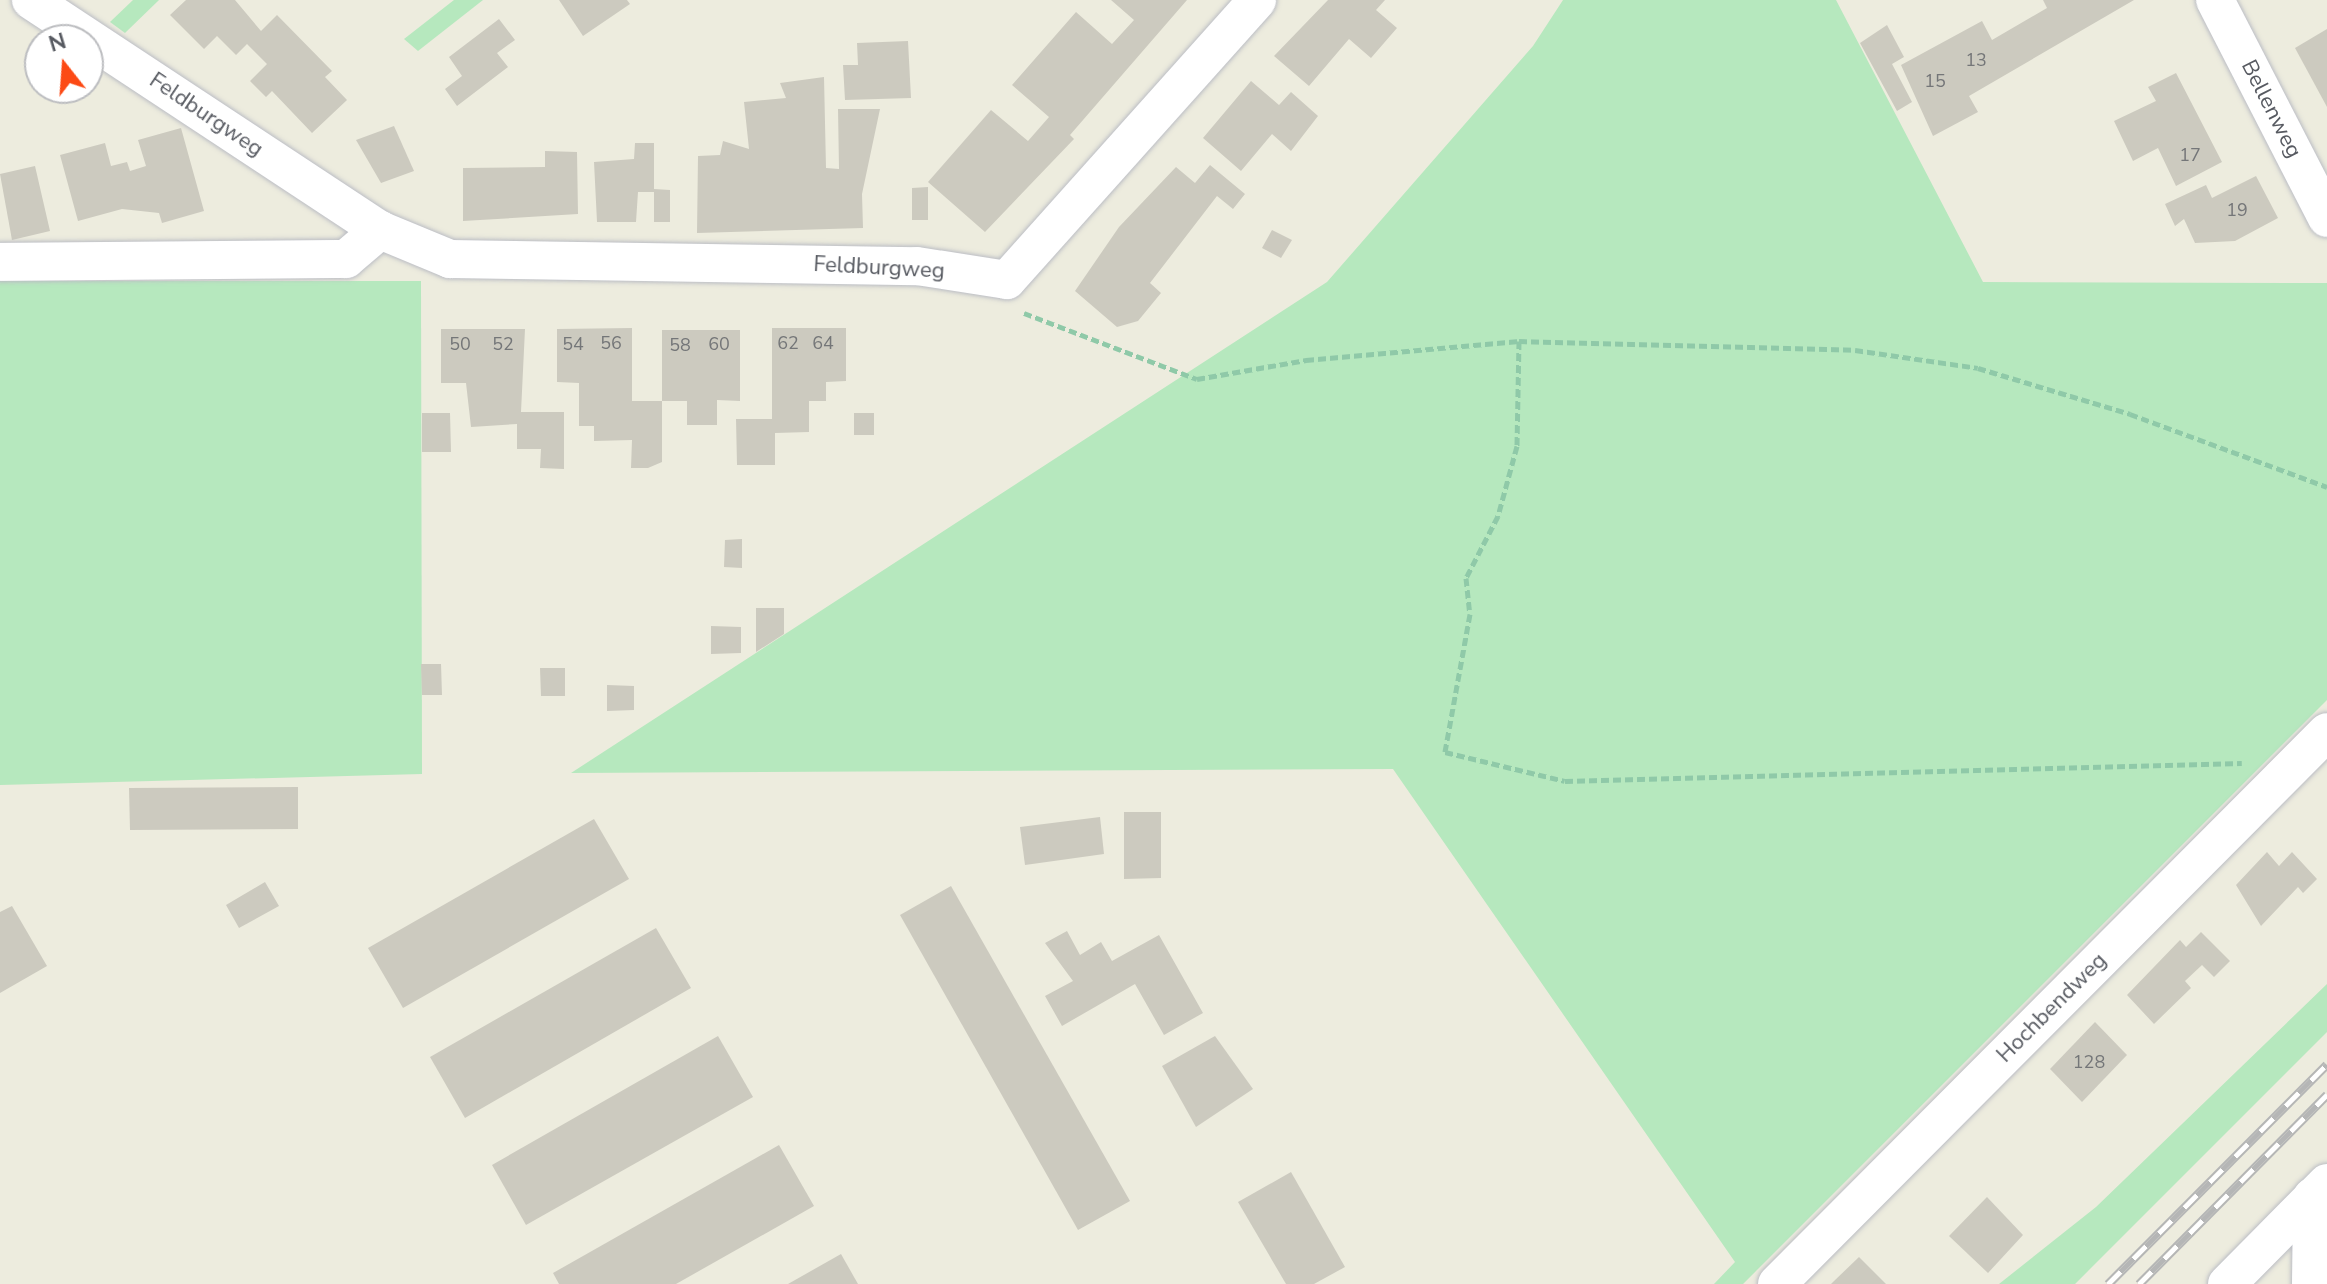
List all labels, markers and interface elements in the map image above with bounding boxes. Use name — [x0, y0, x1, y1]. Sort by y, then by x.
north arrow — [24, 24, 104, 104]
text: N — [45, 26, 70, 60]
house number: 13 — [1965, 49, 1987, 71]
street label: Bellenweg — [2235, 56, 2307, 162]
street label: Feldburgweg — [144, 67, 268, 163]
house number: 15 — [1924, 70, 1946, 92]
house number: 17 — [2179, 144, 2201, 166]
house number: 19 — [2226, 199, 2248, 221]
street label: Feldburgweg — [813, 251, 945, 285]
house number: 56 — [600, 332, 622, 354]
house number: 62 — [777, 332, 799, 354]
house number: 64 — [812, 332, 834, 354]
house number: 50 — [449, 333, 471, 355]
house number: 52 — [492, 333, 514, 355]
house number: 54 — [562, 333, 584, 355]
house number: 60 — [708, 333, 730, 355]
house number: 58 — [669, 334, 691, 356]
street label: Hochbendweg — [1992, 948, 2112, 1068]
house number: 128 — [2073, 1051, 2105, 1073]

